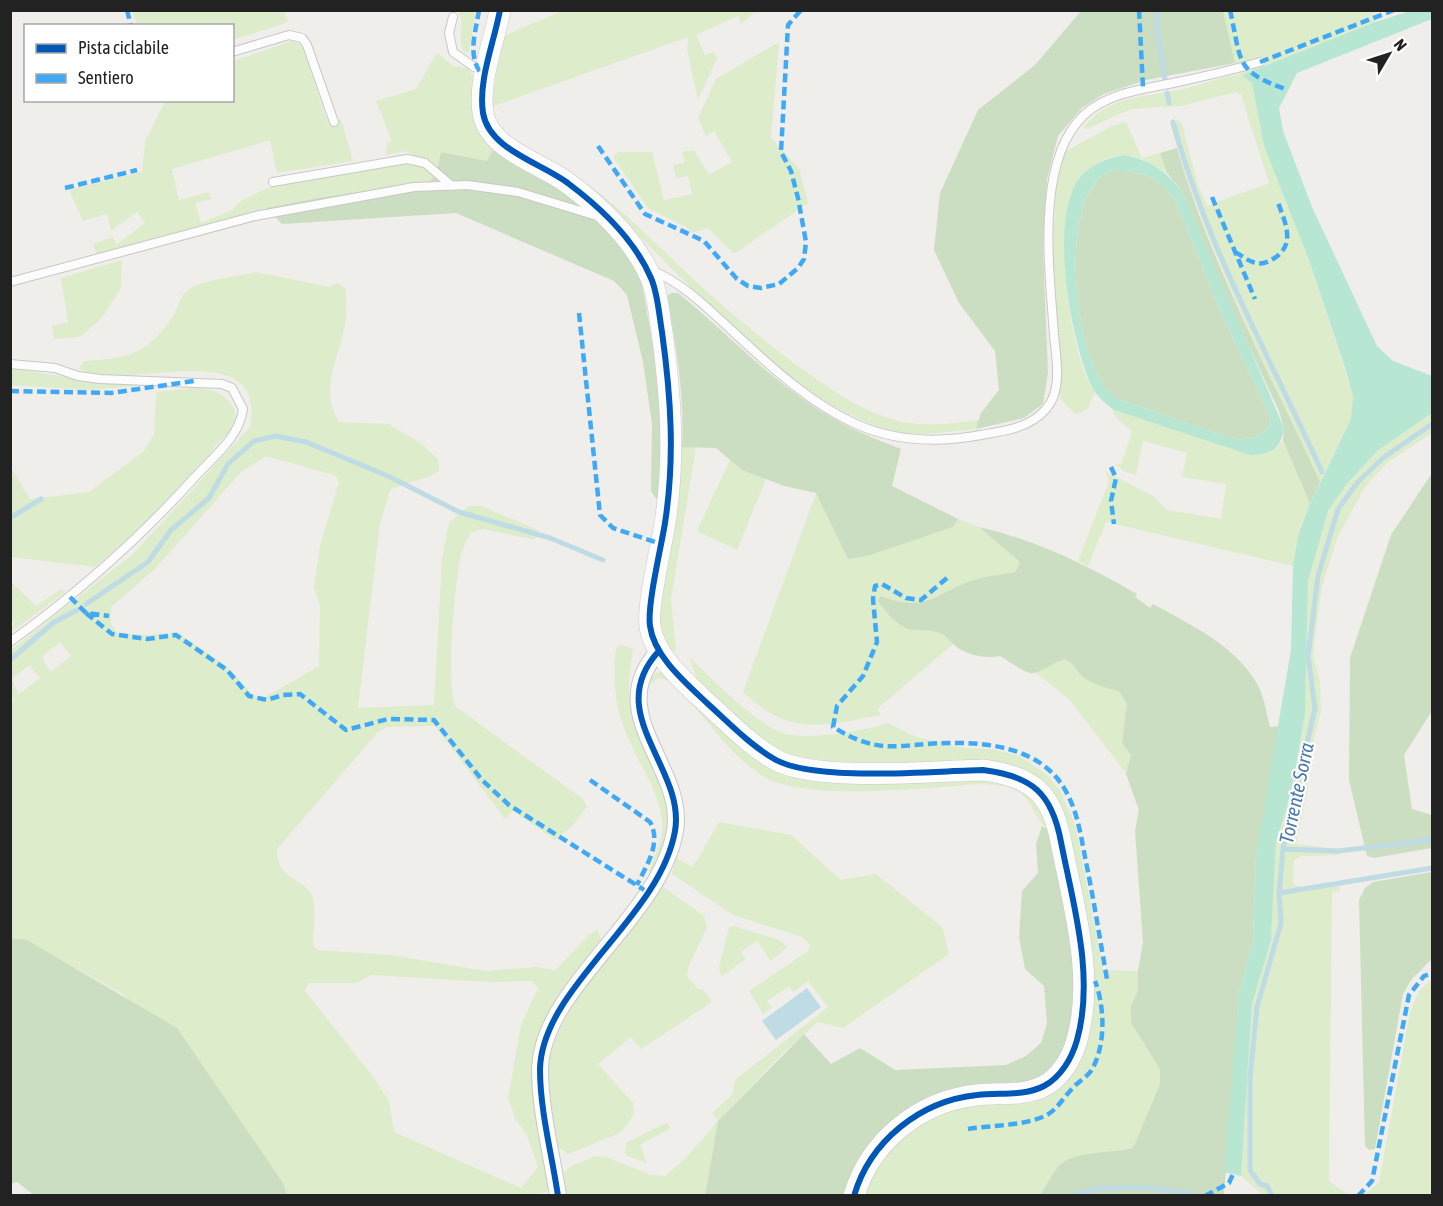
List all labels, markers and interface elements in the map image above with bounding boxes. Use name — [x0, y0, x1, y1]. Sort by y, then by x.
legend — [24, 24, 234, 102]
north arrow — [1359, 24, 1419, 84]
text: N — [1391, 35, 1411, 54]
text: Pista ciclabile — [78, 37, 169, 58]
text: Sentiero — [78, 67, 134, 88]
water label: Torrente Sorra — [1274, 740, 1318, 846]

